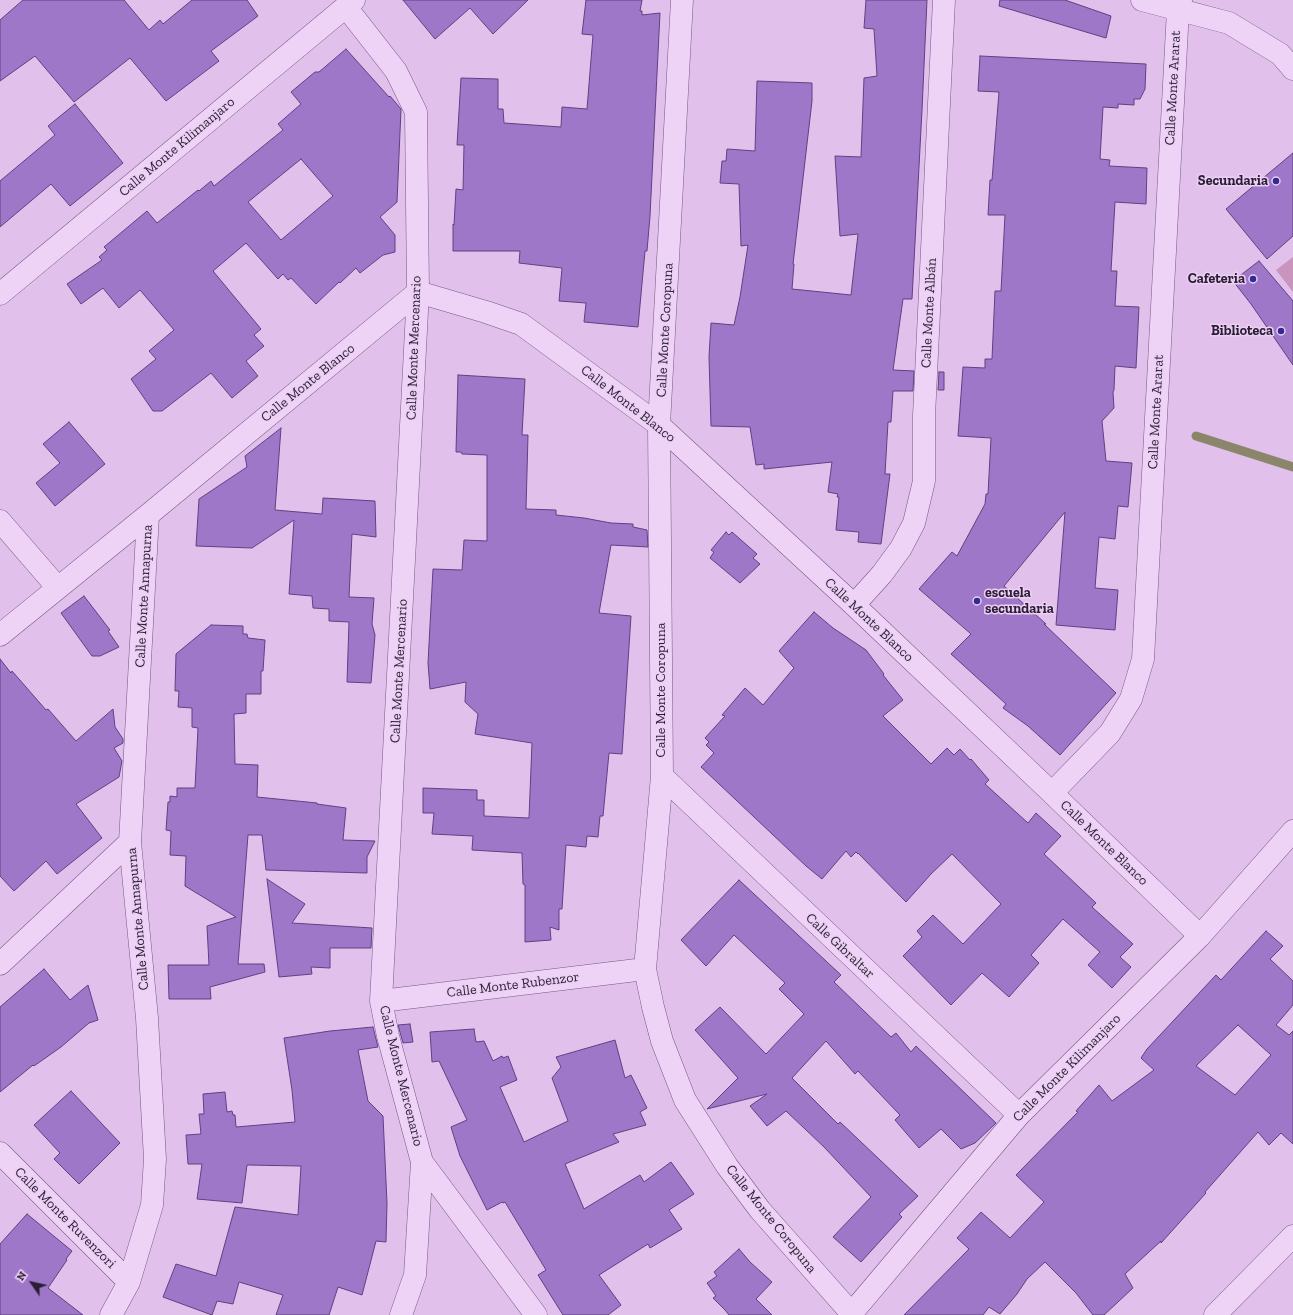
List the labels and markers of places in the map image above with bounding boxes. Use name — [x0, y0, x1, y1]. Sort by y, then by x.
place label: Secundaria — [1198, 173, 1268, 189]
marker: Secundaria — [1271, 176, 1281, 186]
place label: Cafeteria — [1188, 271, 1245, 287]
marker: Cafeteria — [1248, 274, 1258, 284]
place label: Biblioteca — [1211, 323, 1273, 339]
marker: Biblioteca — [1276, 326, 1286, 336]
place label: escuela secundaria — [985, 585, 1054, 618]
marker: escuela secundaria — [972, 596, 982, 606]

